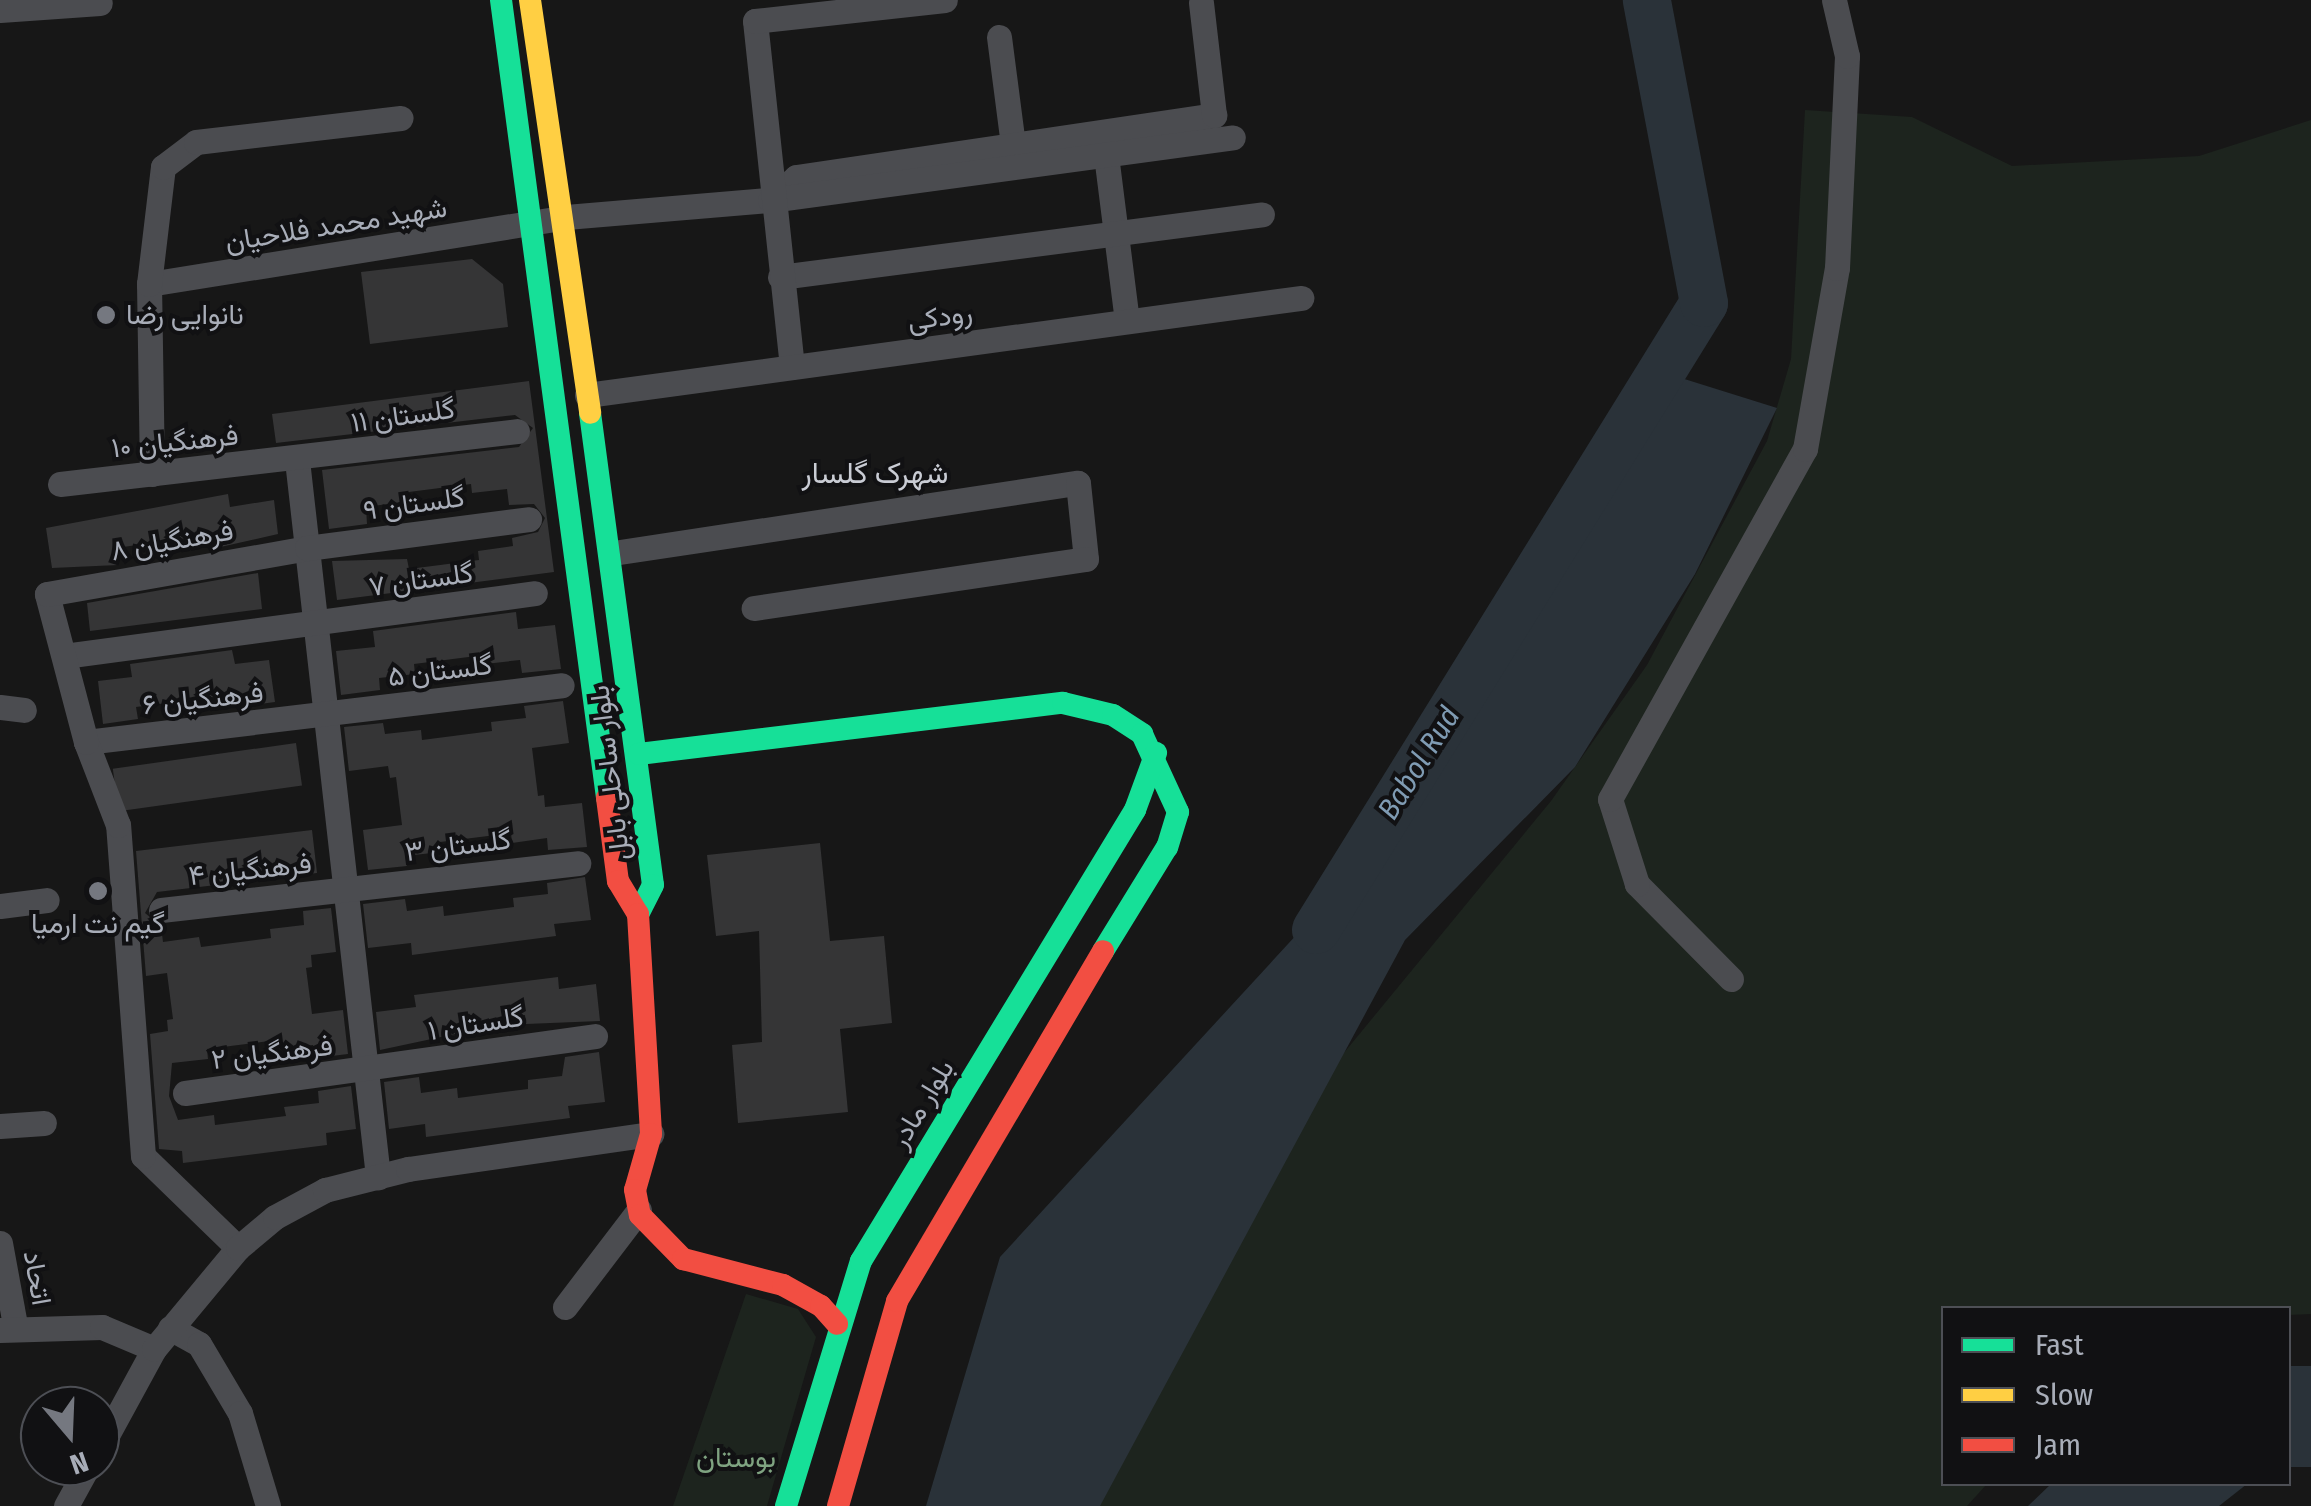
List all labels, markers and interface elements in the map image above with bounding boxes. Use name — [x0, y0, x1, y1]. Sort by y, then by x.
street label: شهید محمد فلاحیان — [223, 191, 449, 259]
street label: رودکی — [905, 296, 975, 338]
place label: نانوایی رضا — [126, 298, 244, 332]
marker: نانوایی رضا — [95, 304, 117, 326]
street label: گلستان ۱۱ — [349, 392, 457, 440]
street label: فرهنگیان ۱۰ — [110, 419, 240, 465]
district label: شهرک گلسار — [801, 455, 949, 491]
street label: گلستان ۹ — [361, 480, 467, 528]
street label: فرهنگیان ۸ — [108, 514, 236, 568]
street label: گلستان ۷ — [367, 556, 475, 604]
street label: گلستان ۵ — [386, 648, 494, 694]
street label: فرهنگیان ۶ — [141, 676, 265, 722]
street label: بلوار ساحلی بابل — [583, 683, 637, 863]
water label: Babol Rud — [1370, 700, 1468, 826]
street label: گلستان ۳ — [403, 823, 513, 869]
street label: فرهنگیان ۴ — [187, 847, 313, 893]
marker: گیم نت ارمیا — [87, 880, 109, 902]
place label: گیم نت ارمیا — [31, 907, 165, 941]
street label: گلستان ۱ — [426, 1000, 526, 1048]
street label: فرهنگیان ۲ — [209, 1029, 335, 1077]
street label: بلوار مادر — [882, 1054, 962, 1154]
street label: اتحاد — [16, 1248, 58, 1308]
legend — [1941, 1306, 2291, 1486]
text: Fast — [2035, 1327, 2083, 1363]
text: Slow — [2035, 1377, 2093, 1413]
north arrow — [20, 1386, 120, 1486]
text: Jam — [2035, 1427, 2081, 1463]
park label: بوستان — [696, 1441, 776, 1475]
text: N — [66, 1445, 93, 1481]

